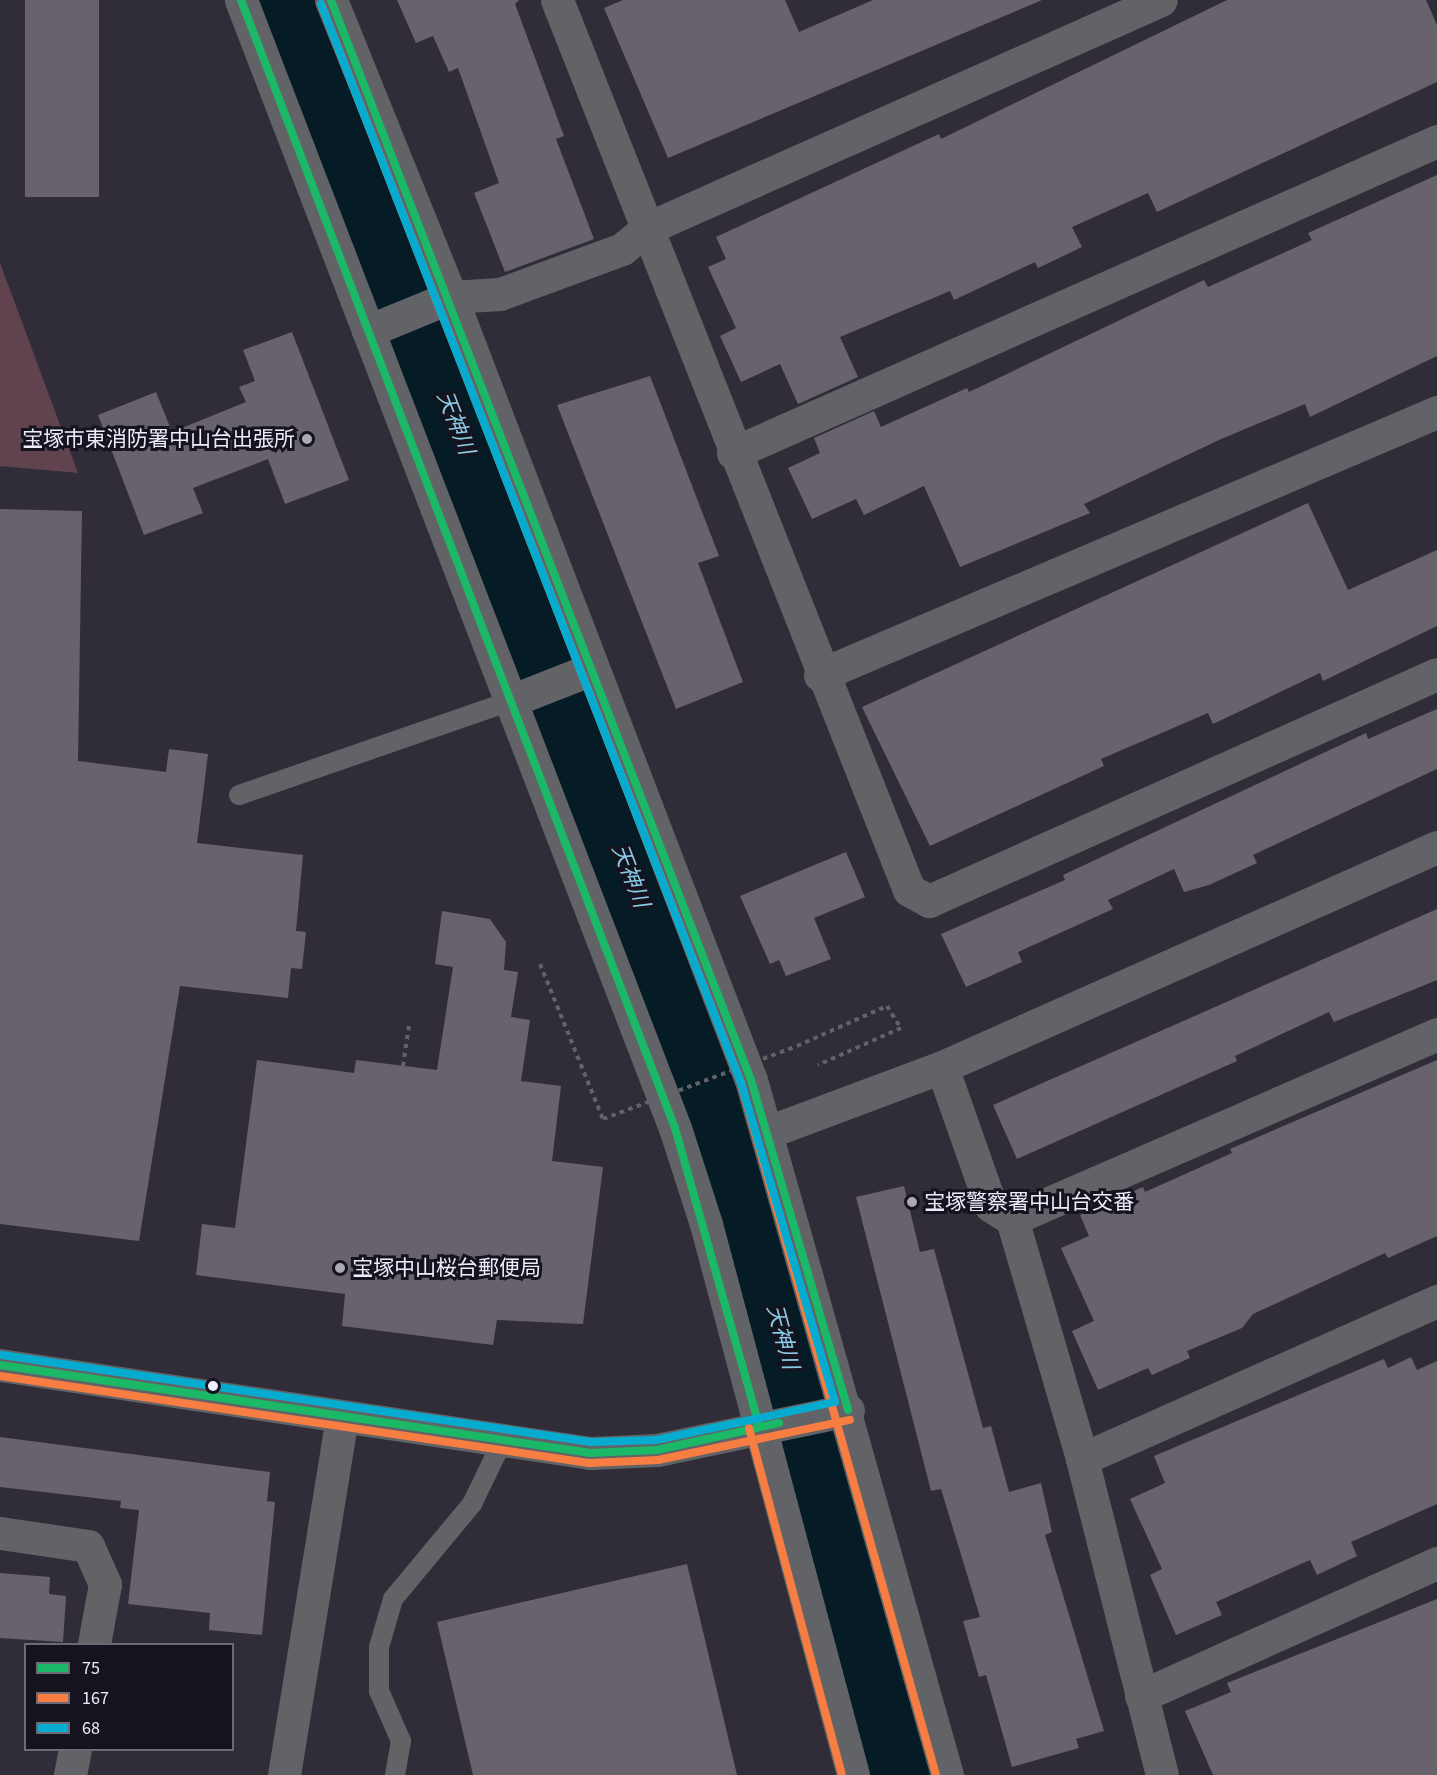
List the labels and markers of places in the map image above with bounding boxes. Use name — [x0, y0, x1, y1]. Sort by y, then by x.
place label: 宝塚市東消防署中山台出張所 — [22, 426, 295, 452]
marker: 宝塚市東消防署中山台出張所 — [300, 432, 314, 446]
place label: 宝塚警察署中山台交番 — [924, 1189, 1134, 1215]
marker: 宝塚警察署中山台交番 — [905, 1195, 919, 1209]
place label: 宝塚中山桜台郵便局 — [352, 1255, 541, 1281]
marker: 宝塚中山桜台郵便局 — [333, 1261, 347, 1275]
unlabelled marker — [207, 1380, 219, 1392]

